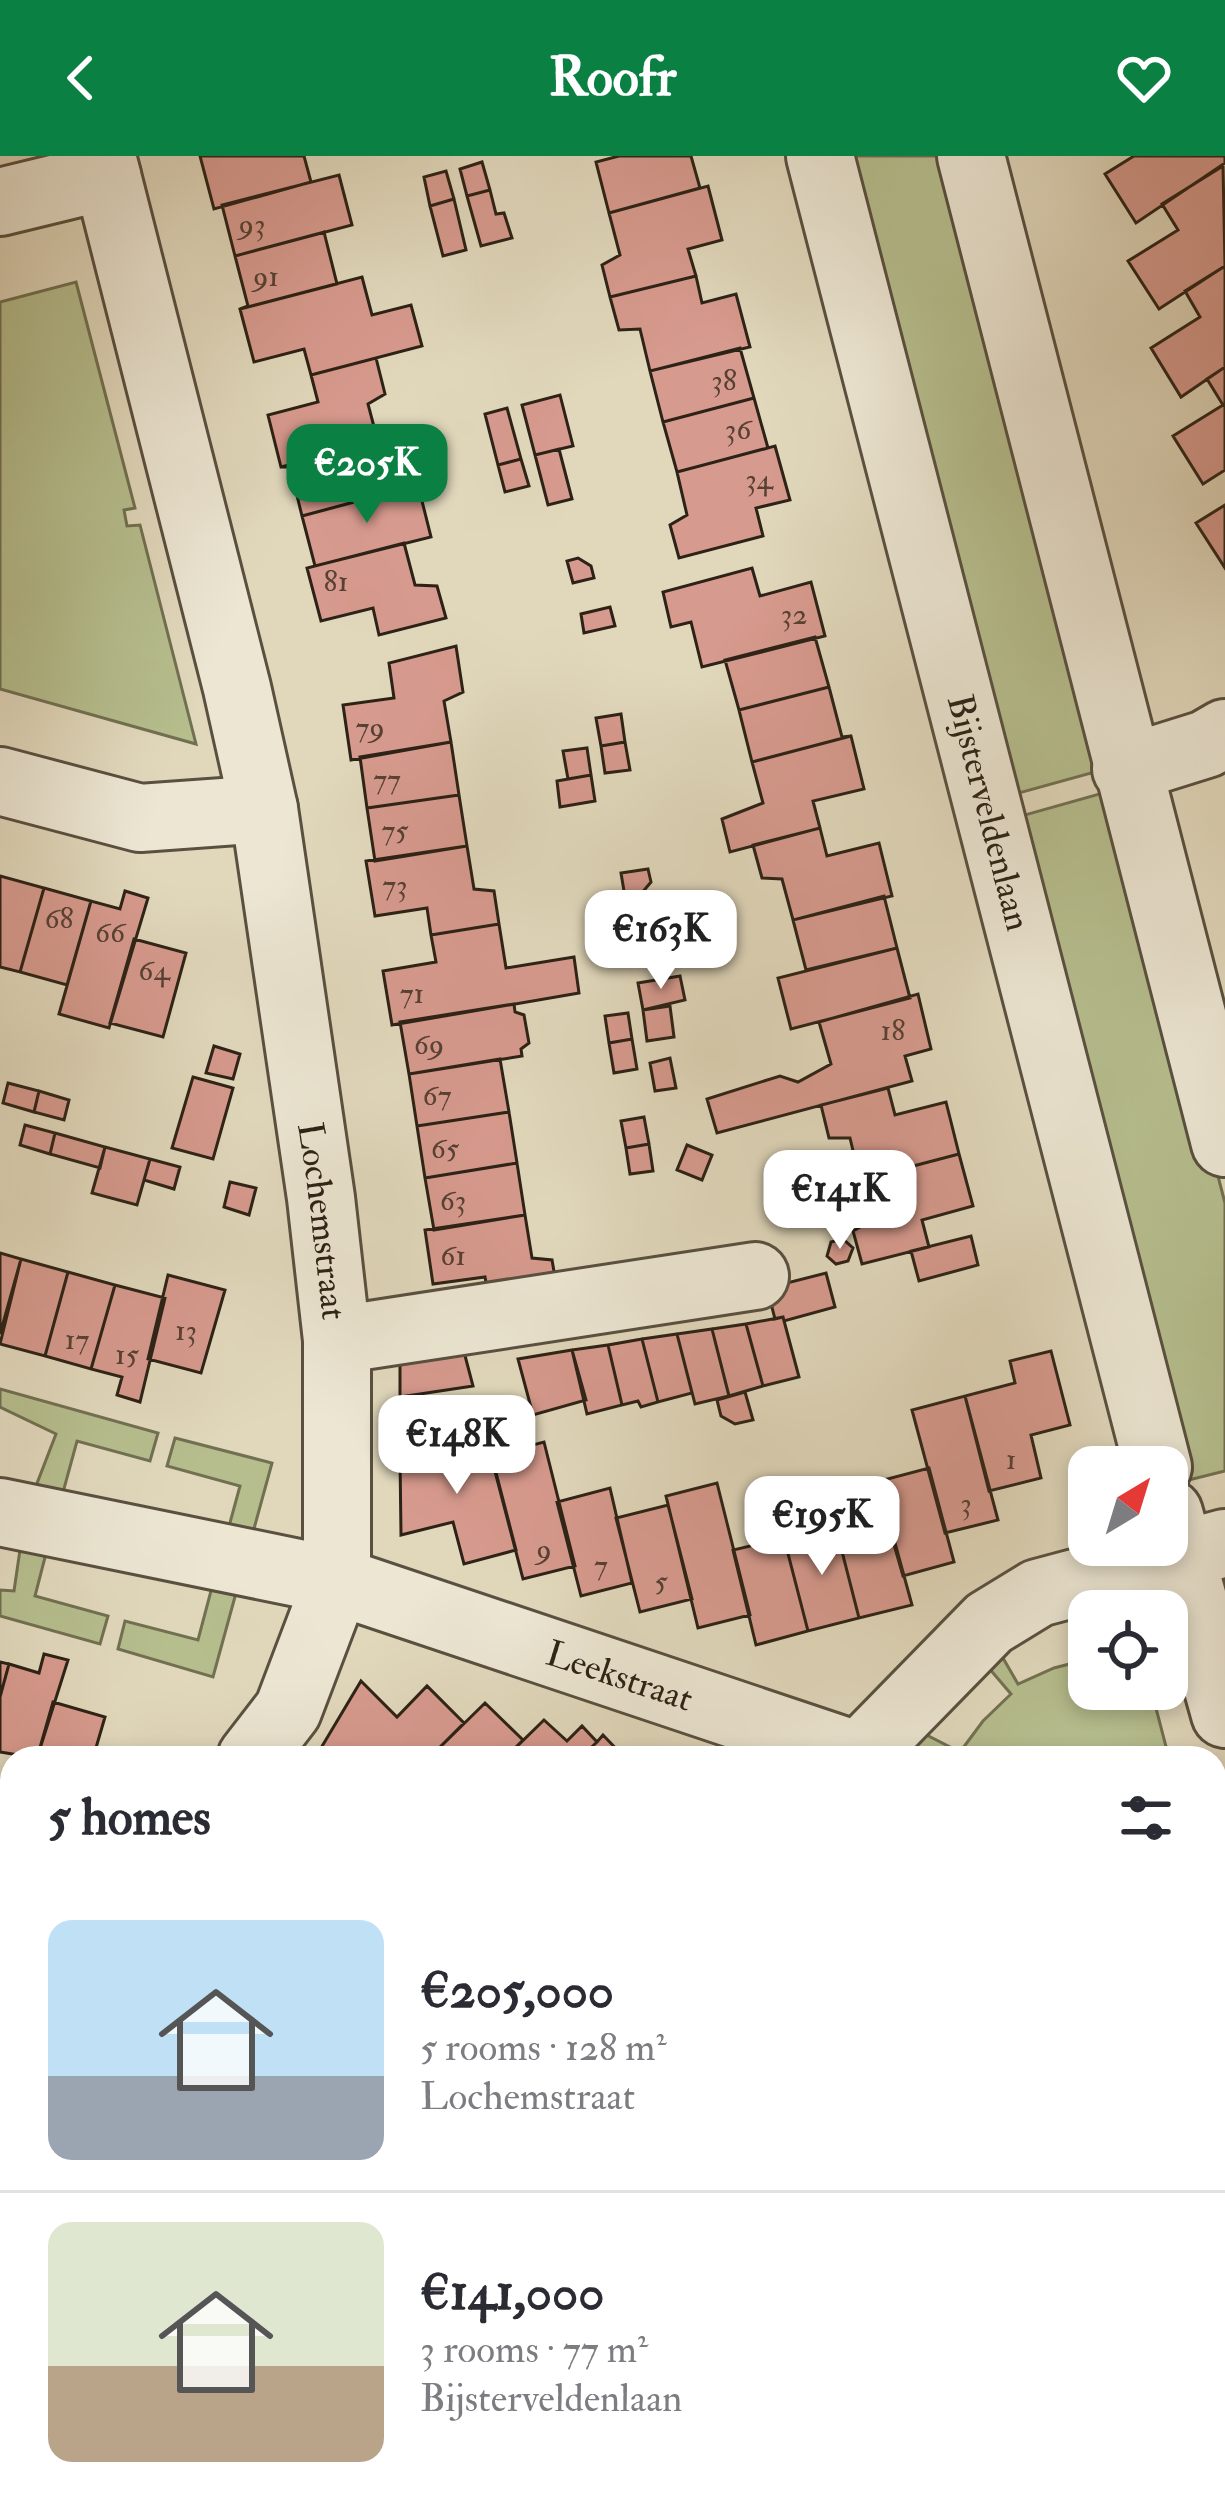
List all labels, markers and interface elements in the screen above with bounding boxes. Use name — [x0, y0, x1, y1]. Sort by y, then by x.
text: Roofr — [549, 44, 676, 112]
icon: back — [48, 45, 114, 111]
icon: heart — [1111, 45, 1177, 111]
house number: 93 — [237, 206, 265, 243]
house number: 91 — [251, 258, 279, 295]
house number: 38 — [711, 362, 737, 399]
house number: 36 — [725, 411, 753, 448]
pin: €205K — [283, 424, 451, 526]
text: €205K — [314, 438, 420, 487]
house number: 34 — [745, 461, 775, 498]
house number: 81 — [324, 563, 348, 600]
house number: 32 — [781, 596, 807, 633]
street label: Bijsterveldenlaan — [937, 690, 1041, 935]
house number: 79 — [355, 709, 385, 746]
house number: 77 — [373, 761, 401, 798]
house number: 75 — [382, 812, 409, 849]
house number: 73 — [382, 867, 408, 904]
pin: €163K — [577, 890, 745, 992]
house number: 68 — [44, 900, 74, 937]
text: €163K — [612, 904, 710, 953]
house number: 66 — [95, 914, 127, 951]
house number: 64 — [138, 952, 171, 989]
house number: 71 — [400, 975, 424, 1012]
house number: 18 — [881, 1012, 905, 1049]
house number: 69 — [414, 1026, 444, 1063]
house number: 67 — [423, 1077, 452, 1114]
street label: Lochemstraat — [288, 1119, 357, 1322]
house number: 65 — [431, 1130, 460, 1167]
pin: €141K — [756, 1150, 924, 1252]
text: €141K — [791, 1164, 889, 1213]
house number: 63 — [440, 1182, 466, 1219]
house number: 61 — [440, 1237, 466, 1274]
house number: 13 — [175, 1312, 197, 1349]
house number: 17 — [65, 1321, 89, 1358]
house number: 15 — [115, 1336, 140, 1373]
pin: €148K — [373, 1395, 541, 1497]
text: €148K — [405, 1409, 509, 1458]
house number: 1 — [1006, 1441, 1016, 1478]
north arrow — [1068, 1446, 1188, 1566]
map controls — [1068, 1446, 1188, 1710]
pin: €195K — [738, 1476, 906, 1578]
house number: 3 — [960, 1485, 972, 1522]
text: €195K — [772, 1490, 872, 1539]
house number: 9 — [534, 1531, 552, 1568]
house number: 7 — [594, 1547, 608, 1584]
house number: 5 — [654, 1563, 668, 1600]
button: locate — [1068, 1590, 1188, 1710]
street label: Leekstraat — [540, 1630, 699, 1721]
icon: filters — [1113, 1785, 1179, 1851]
text: 5 homes — [48, 1786, 211, 1850]
text: €205,000 — [420, 1959, 614, 2023]
icon: home — [144, 1968, 288, 2112]
text: 5 rooms · 128 m² — [420, 2023, 666, 2072]
text: Lochemstraat — [420, 2072, 635, 2121]
text: €141,000 — [420, 2261, 604, 2325]
icon: home — [144, 2270, 288, 2414]
text: 3 rooms · 77 m² — [420, 2325, 648, 2374]
text: Bijsterveldenlaan — [420, 2374, 682, 2423]

